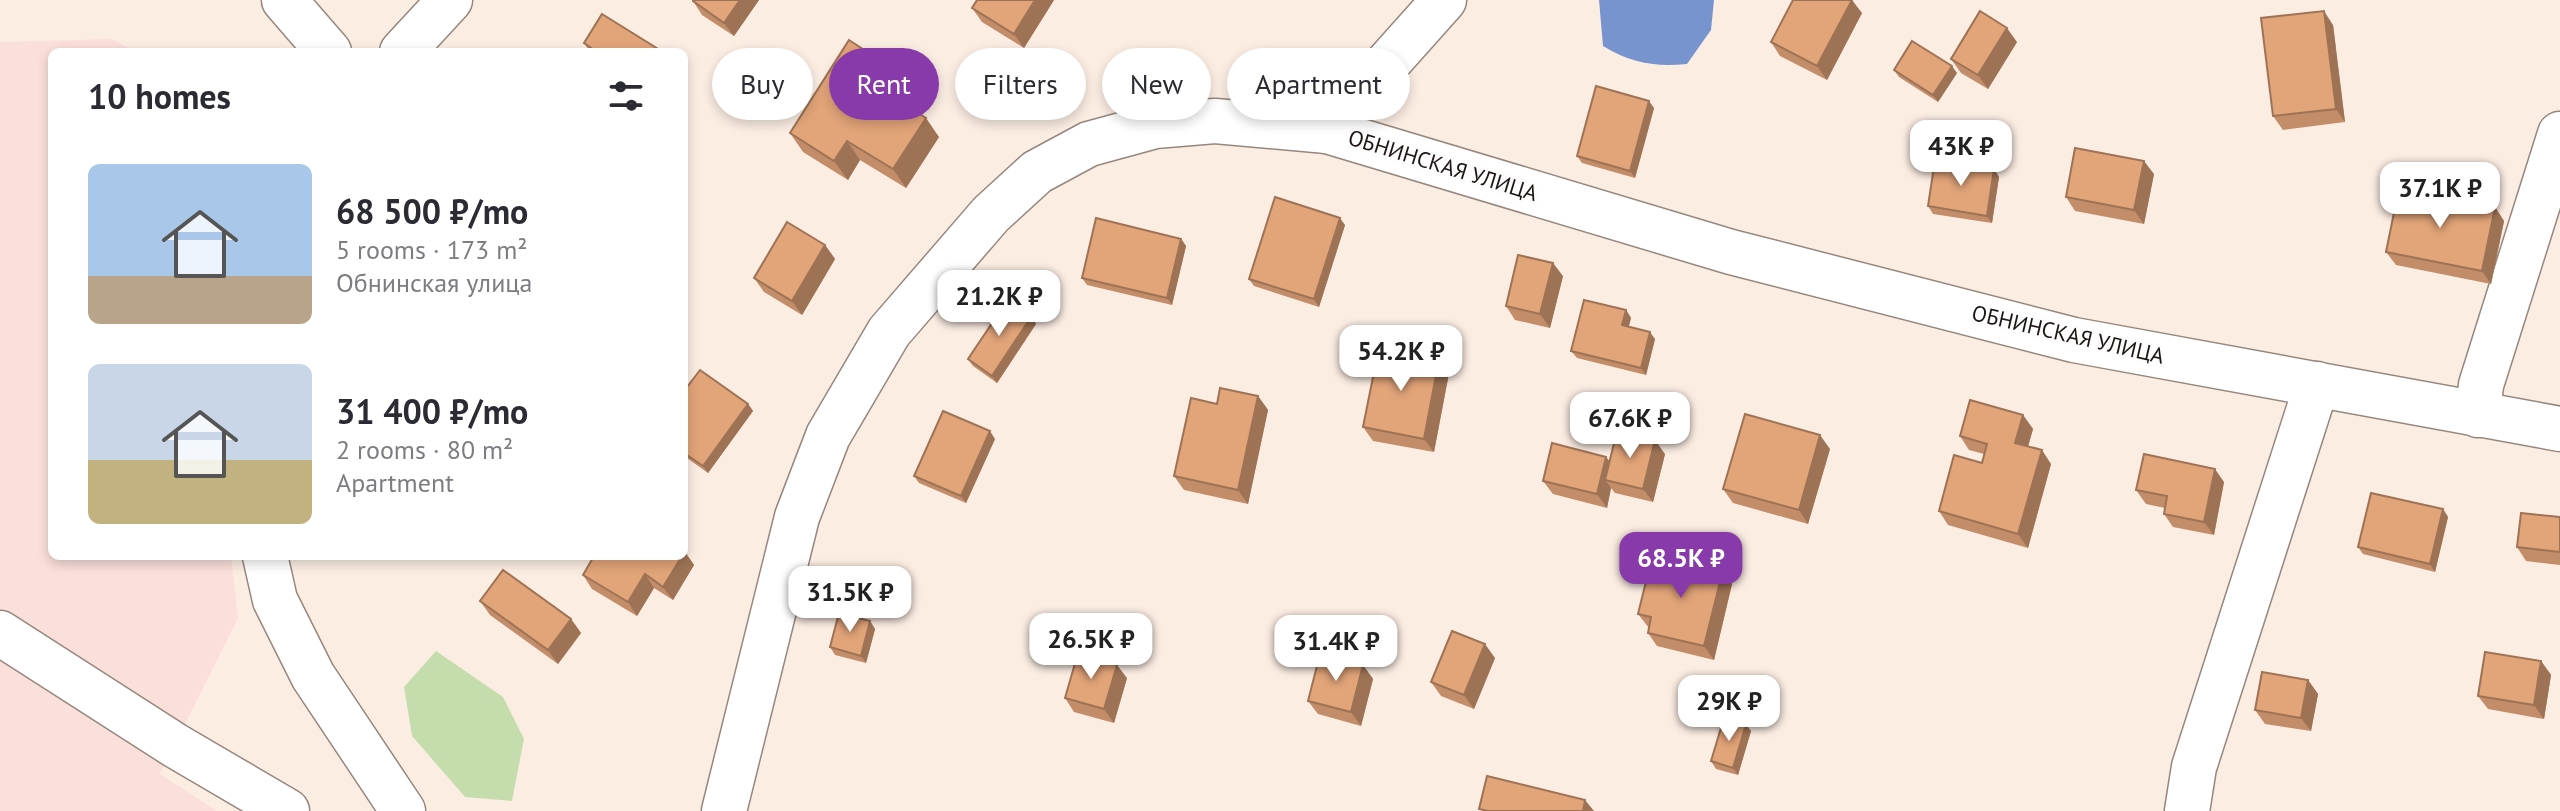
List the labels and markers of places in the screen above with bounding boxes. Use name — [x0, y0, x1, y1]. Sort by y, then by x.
pin: 43K ₽ — [1905, 120, 2017, 188]
pin: 37.1K ₽ — [2366, 162, 2514, 230]
pin: 21.2K ₽ — [925, 270, 1073, 338]
pin: 54.2K ₽ — [1327, 325, 1475, 393]
pin: 67.6K ₽ — [1556, 392, 1704, 460]
pin: 68.5K ₽ — [1607, 532, 1755, 600]
pin: 31.5K ₽ — [776, 566, 924, 634]
pin: 26.5K ₽ — [1017, 613, 1165, 681]
pin: 31.4K ₽ — [1262, 615, 1410, 683]
pin: 29K ₽ — [1673, 675, 1785, 743]

